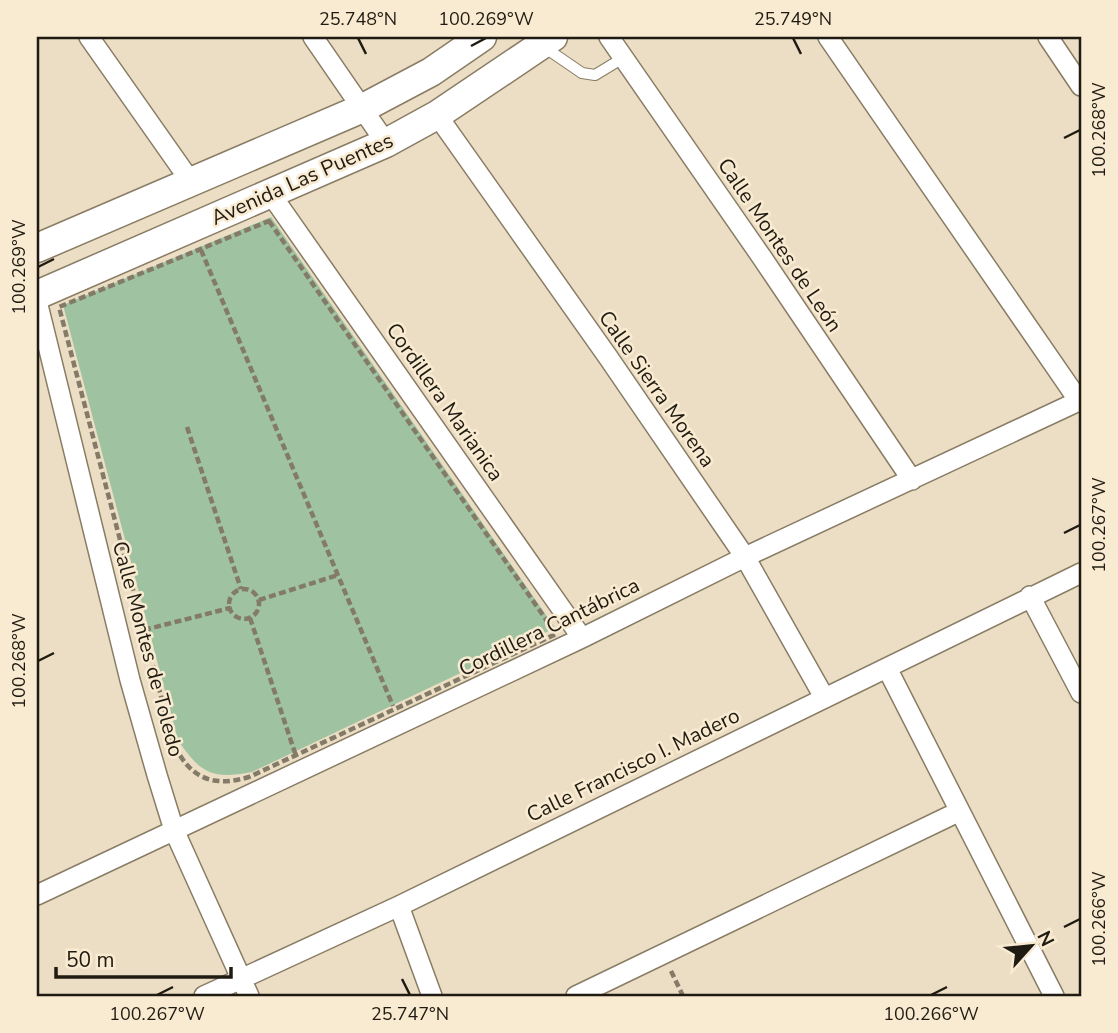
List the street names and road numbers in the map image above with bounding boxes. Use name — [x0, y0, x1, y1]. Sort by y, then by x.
street label: Avenida Las Puentes — [206, 126, 398, 232]
street label: Calle Montes de León — [711, 153, 849, 337]
street label: Calle Sierra Morena — [592, 305, 722, 473]
street label: Cordillera Marianica — [380, 317, 510, 487]
street label: Calle Montes de Toledo — [106, 538, 190, 760]
street label: Cordillera Cantábrica — [454, 571, 644, 683]
street label: Calle Francisco I. Madero — [522, 701, 744, 829]

